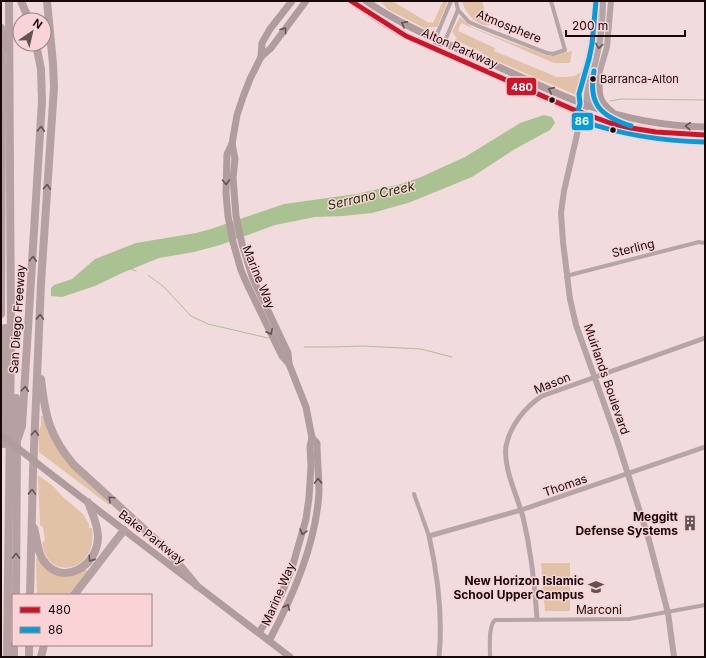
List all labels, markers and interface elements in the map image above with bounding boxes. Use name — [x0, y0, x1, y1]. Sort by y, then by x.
street label: Atmosphere — [474, 6, 544, 46]
north arrow — [12, 12, 52, 52]
scale bar — [566, 12, 685, 38]
text: N — [30, 16, 45, 32]
text: 200 m — [572, 18, 608, 33]
one-way arrow — [401, 21, 408, 29]
street label: Alton Parkway — [420, 25, 501, 72]
one-way arrow — [279, 27, 286, 34]
one-way arrow — [595, 43, 604, 49]
place label: Barranca-Alton — [600, 72, 679, 86]
marker: Barranca-Alton — [588, 74, 598, 84]
line badge: 480 — [506, 77, 537, 96]
text: 480 — [511, 80, 533, 94]
one-way arrow — [548, 87, 556, 95]
unlabelled marker — [547, 95, 557, 105]
line badge: 86 — [571, 112, 594, 131]
text: 86 — [575, 114, 589, 128]
one-way arrow — [685, 121, 691, 130]
unlabelled marker — [608, 125, 618, 135]
one-way arrow — [36, 126, 45, 132]
water label: Serrano Creek — [326, 177, 417, 213]
one-way arrow — [222, 179, 230, 185]
one-way arrow — [43, 184, 52, 190]
street label: Sterling — [610, 235, 656, 261]
street label: Marine Way — [239, 243, 279, 311]
one-way arrow — [28, 256, 37, 262]
street label: San Diego Freeway — [6, 264, 28, 374]
one-way arrow — [36, 314, 44, 320]
street label: Muirlands Boulevard — [581, 322, 633, 436]
one-way arrow — [265, 327, 273, 335]
street label: Mason — [531, 369, 573, 397]
one-way arrow — [20, 386, 29, 392]
one-way arrow — [30, 430, 39, 436]
street label: Thomas — [541, 470, 589, 500]
one-way arrow — [314, 478, 323, 484]
one-way arrow — [28, 489, 36, 495]
one-way arrow — [108, 496, 116, 504]
street label: Bake Parkway — [116, 506, 188, 568]
place label: Meggitt Defense Systems — [575, 509, 679, 538]
building icon: Meggitt Defense Systems — [681, 514, 699, 532]
one-way arrow — [299, 528, 308, 535]
one-way arrow — [12, 553, 20, 559]
one-way arrow — [88, 555, 95, 562]
street label: Marine Way — [258, 560, 298, 628]
place label: New Horizon Islamic School Upper Campus — [453, 573, 584, 602]
school or university icon: New Horizon Islamic School Upper Campus — [587, 578, 605, 596]
legend — [12, 594, 152, 646]
text: 480 — [48, 602, 71, 617]
street label: Marconi — [576, 602, 622, 617]
one-way arrow — [282, 603, 290, 611]
text: 86 — [48, 622, 63, 637]

